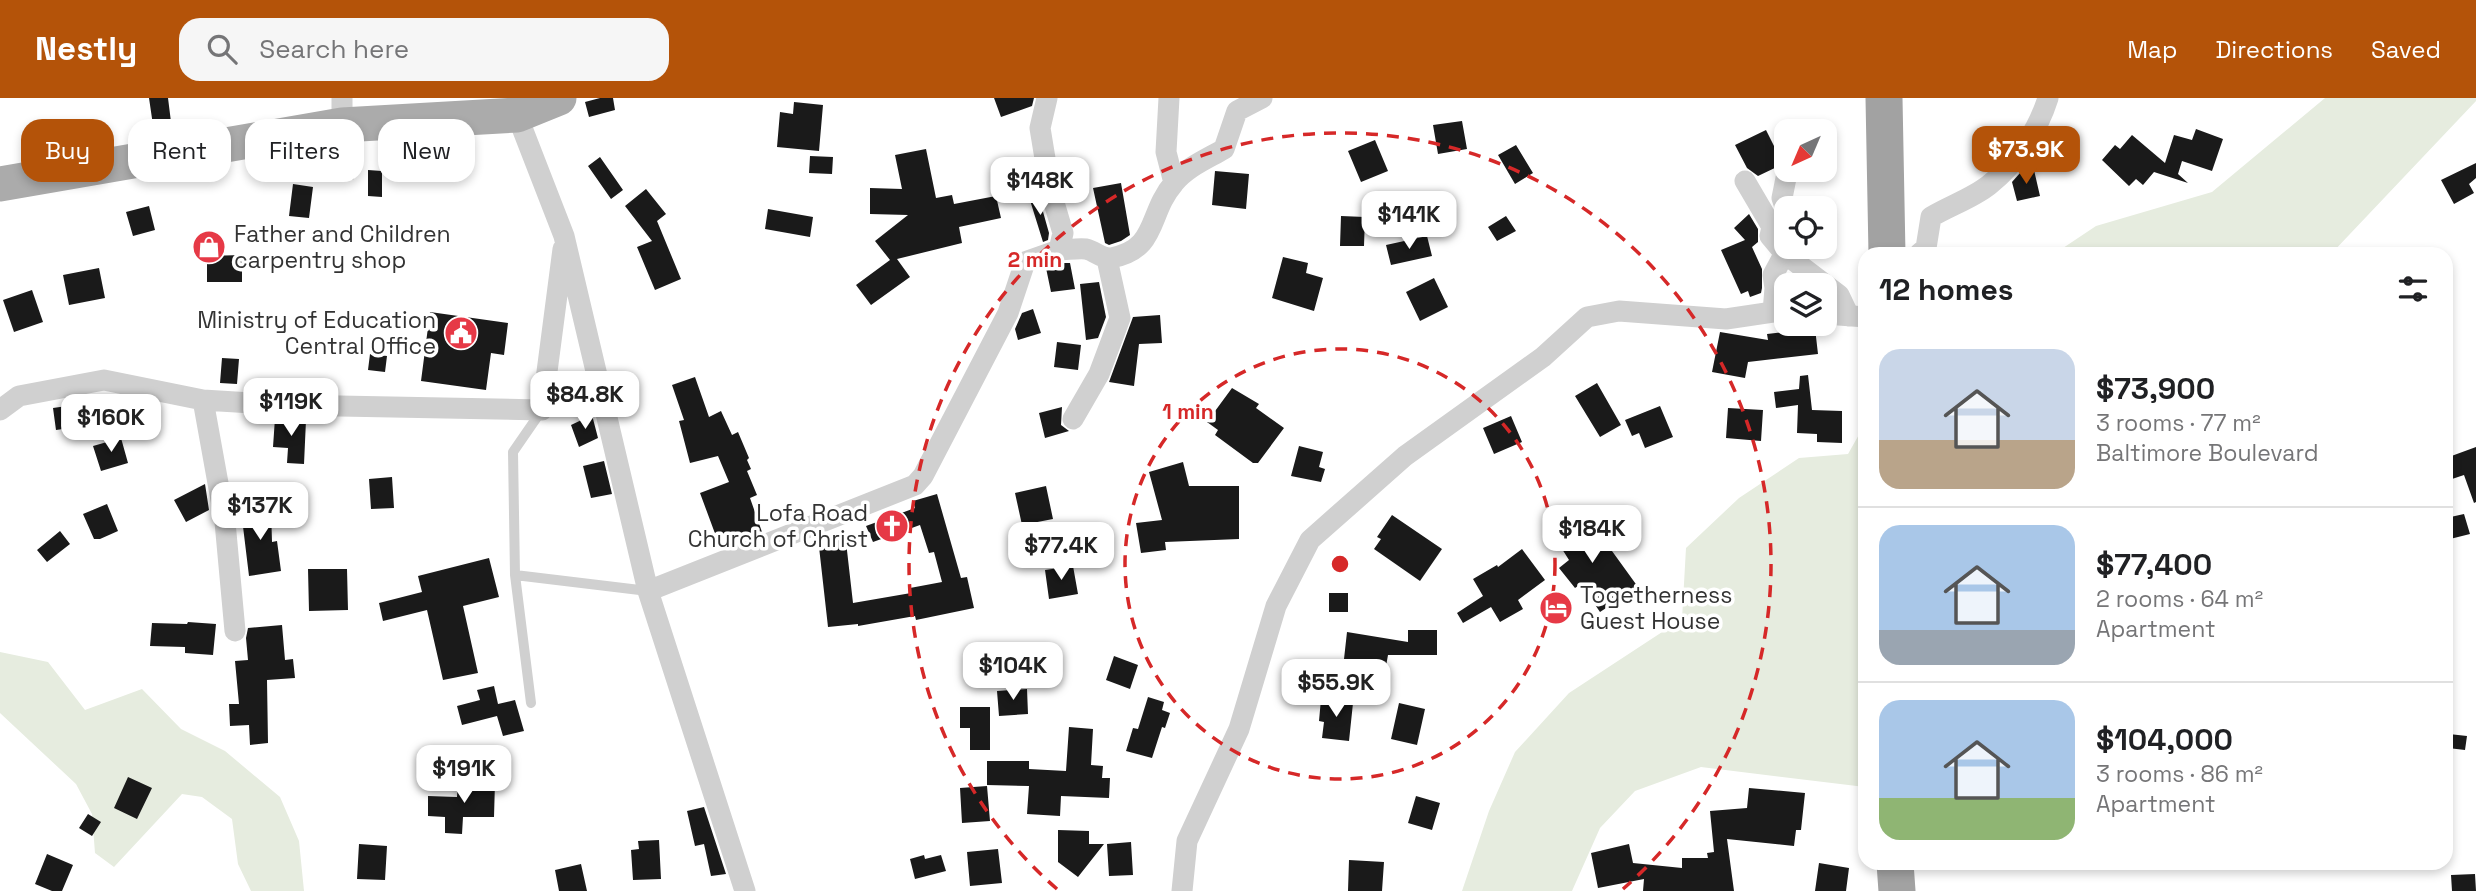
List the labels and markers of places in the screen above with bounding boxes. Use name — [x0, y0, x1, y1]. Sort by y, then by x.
pin: $73.9K — [1969, 126, 2083, 186]
pin: $148K — [991, 158, 1089, 217]
pin: $141K — [1360, 192, 1458, 251]
place label: Father and Children carpentry shop — [234, 219, 451, 275]
shop icon: Father and Children carpentry shop — [190, 228, 228, 266]
place label: Ministry of Education Central Office — [197, 305, 436, 361]
public building icon: Ministry of Education Central Office — [442, 314, 480, 352]
pin: $84.8K — [528, 372, 642, 431]
pin: $119K — [242, 378, 340, 438]
pin: $160K — [62, 394, 160, 454]
pin: $137K — [211, 482, 309, 542]
place label: Lofa Road Church of Christ — [688, 498, 868, 554]
pin: $184K — [1543, 505, 1641, 565]
church icon: Lofa Road Church of Christ — [873, 507, 911, 545]
pin: $77.4K — [1004, 522, 1118, 582]
centre of rings — [1328, 552, 1352, 576]
place label: Togetherness Guest House — [1580, 580, 1732, 636]
hotel icon: Togetherness Guest House — [1537, 589, 1575, 627]
pin: $104K — [964, 642, 1062, 702]
pin: $55.9K — [1279, 660, 1393, 719]
pin: $191K — [415, 746, 513, 805]

